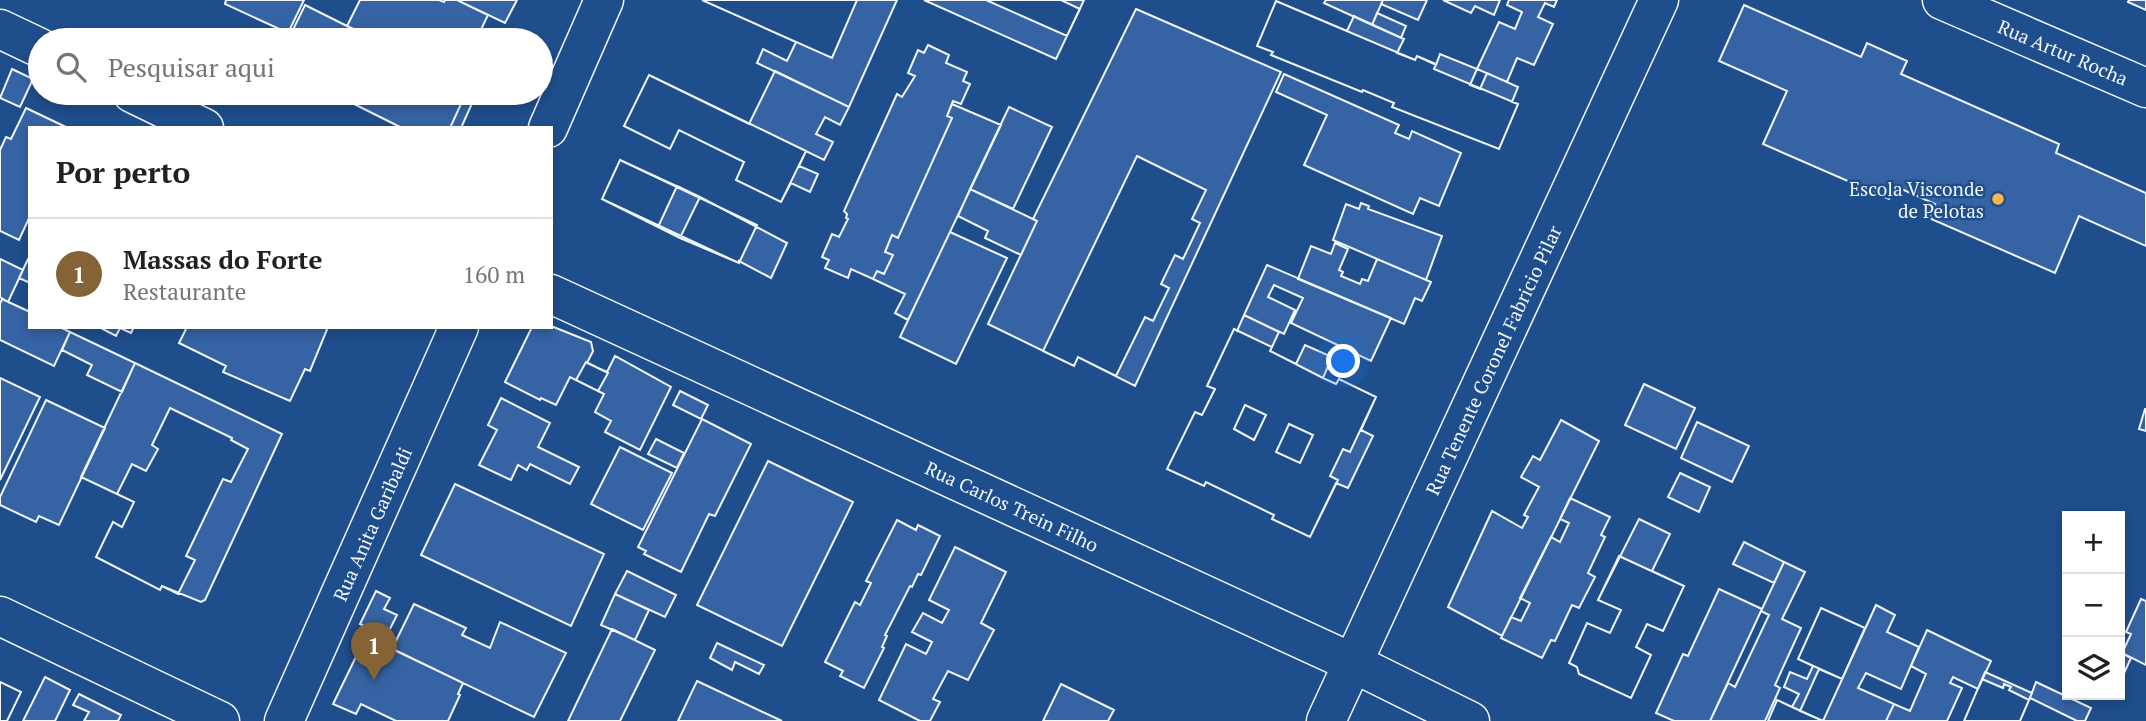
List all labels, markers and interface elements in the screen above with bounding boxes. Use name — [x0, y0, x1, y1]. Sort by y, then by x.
street label: Rua Artur Rocha — [1994, 13, 2132, 91]
search box — [28, 28, 553, 105]
icon: search — [52, 48, 90, 86]
text: Pesquisar aqui — [108, 50, 275, 84]
text: Por perto — [56, 152, 190, 192]
place label: Escola Visconde de Pelotas — [1849, 176, 1984, 223]
marker: Escola Visconde de Pelotas — [1990, 191, 2006, 207]
street label: Rua Tenente Coronel Fabricio Pilar — [1419, 221, 1567, 499]
text: Massas do Forte — [123, 242, 322, 276]
text: 1 — [73, 259, 86, 290]
text: 160 m — [463, 259, 525, 290]
text: Restaurante — [123, 276, 246, 307]
your location — [1326, 344, 1360, 378]
street label: Rua Anita Garibaldi — [327, 443, 417, 605]
street label: Rua Carlos Trein Filho — [921, 455, 1103, 557]
map controls — [2062, 511, 2125, 700]
button: + — [2062, 511, 2125, 574]
button: − — [2062, 574, 2125, 637]
pin: 1 — [351, 622, 397, 680]
button: layers — [2062, 637, 2125, 700]

